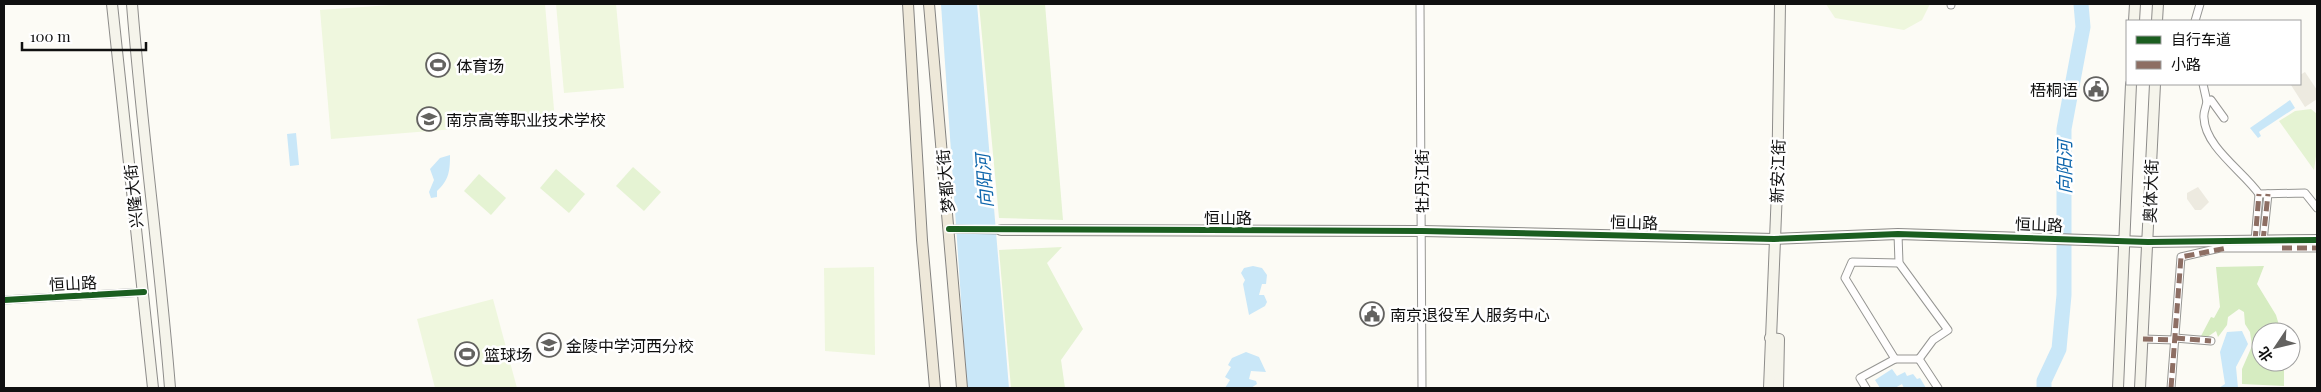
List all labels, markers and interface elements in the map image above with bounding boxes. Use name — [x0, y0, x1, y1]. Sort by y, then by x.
scale bar — [22, 20, 146, 52]
legend — [2126, 20, 2301, 85]
text: 100 m — [30, 26, 71, 46]
text: 自行车道 — [2171, 29, 2231, 49]
sports icon: 体育场 — [425, 52, 451, 78]
text: 小路 — [2171, 54, 2201, 74]
place label: 体育场 — [456, 55, 504, 76]
public building icon: 梧桐语 — [2083, 76, 2109, 102]
place label: 梧桐语 — [2030, 79, 2078, 100]
school or university icon: 南京高等职业技术学校 — [416, 106, 442, 132]
place label: 南京高等职业技术学校 — [446, 109, 606, 130]
water label: 向阳河 — [2052, 137, 2076, 194]
street label: 新安江街 — [1765, 139, 1789, 203]
street label: 梦都大街 — [932, 148, 958, 214]
street label: 牡丹江街 — [1411, 149, 1432, 213]
water label: 向阳河 — [970, 150, 998, 209]
street label: 奥体大街 — [2138, 159, 2162, 223]
street label: 兴隆大街 — [119, 163, 147, 229]
street label: 恒山路 — [1204, 207, 1252, 228]
street label: 恒山路 — [1610, 211, 1658, 233]
street label: 恒山路 — [2015, 213, 2063, 235]
street label: 恒山路 — [48, 271, 98, 295]
public building icon: 南京退役军人服务中心 — [1359, 301, 1385, 327]
place label: 南京退役军人服务中心 — [1390, 304, 1550, 325]
north arrow — [2251, 322, 2301, 372]
school or university icon: 金陵中学河西分校 — [536, 332, 562, 358]
place label: 金陵中学河西分校 — [566, 335, 694, 356]
sports icon: 篮球场 — [454, 341, 480, 367]
place label: 篮球场 — [484, 344, 532, 365]
text: 北 — [2253, 344, 2277, 366]

